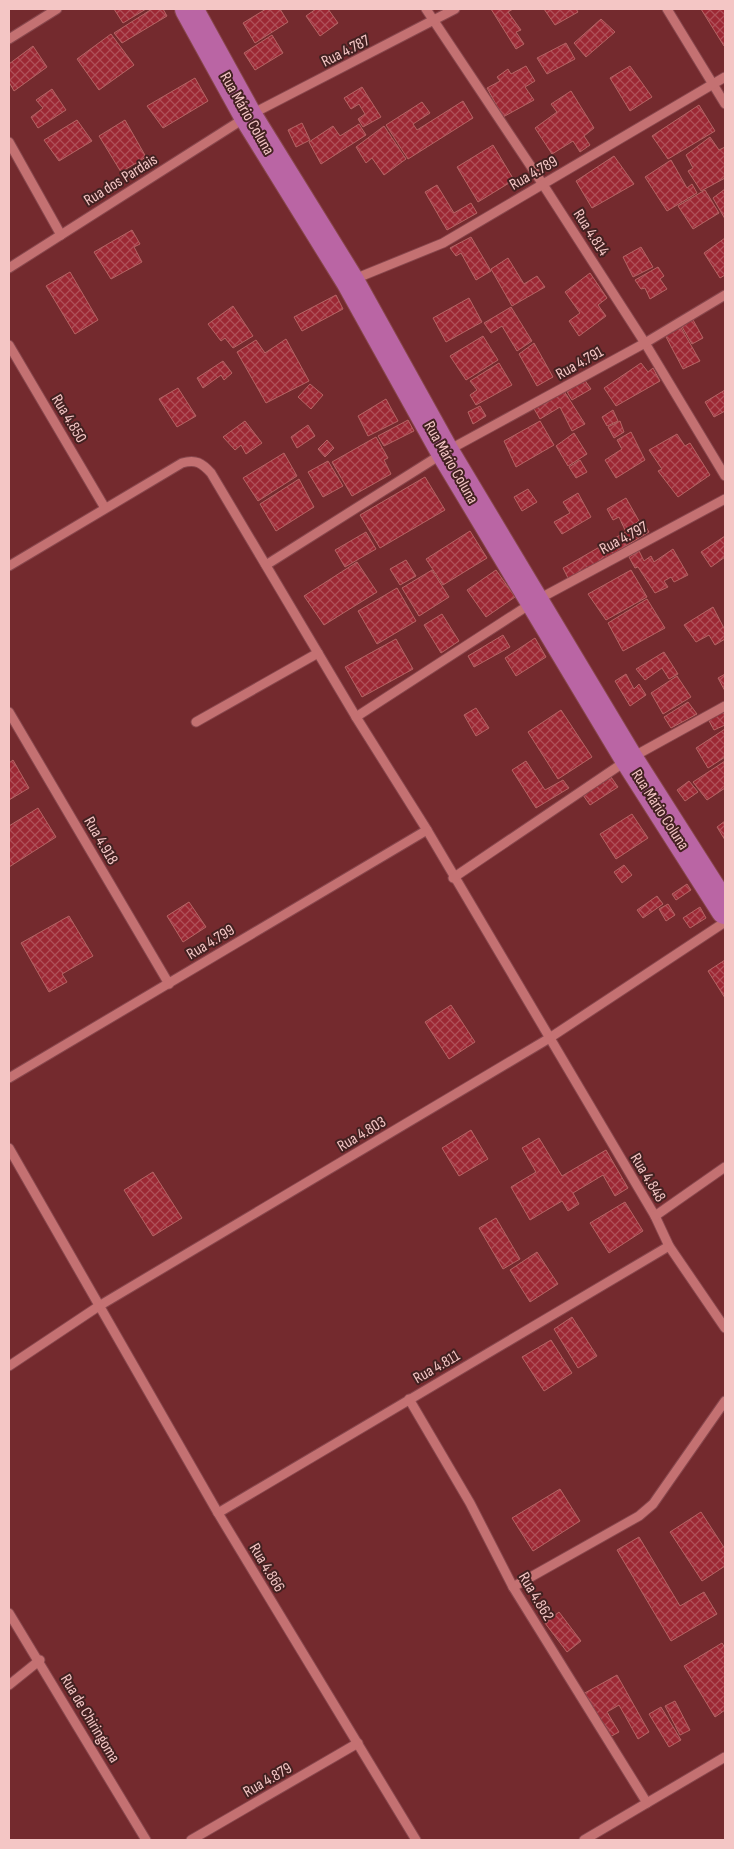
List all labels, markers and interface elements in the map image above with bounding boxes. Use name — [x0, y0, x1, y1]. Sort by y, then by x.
street label: Rua 4.787 — [318, 31, 374, 72]
street label: Rua Mário Coluna — [215, 69, 278, 158]
street label: Rua dos Pardais — [81, 150, 161, 210]
street label: Rua 4.789 — [506, 152, 561, 195]
street label: Rua 4.814 — [569, 206, 613, 260]
street label: Rua 4.791 — [553, 342, 607, 384]
street label: Rua 4.850 — [47, 391, 91, 446]
street label: Rua Mário Coluna — [419, 418, 482, 507]
street label: Rua 4.797 — [596, 517, 652, 559]
street label: Rua Mário Coluna — [627, 766, 693, 854]
street label: Rua 4.918 — [80, 814, 122, 868]
street label: Rua 4.799 — [183, 921, 238, 964]
street label: Rua 4.803 — [334, 1112, 389, 1156]
street label: Rua 4.848 — [626, 1150, 670, 1206]
street label: Rua 4.811 — [410, 1346, 464, 1388]
street label: Rua 4.866 — [245, 1540, 289, 1596]
street label: Rua 4.862 — [514, 1569, 558, 1624]
street label: Rua de Chiringoma — [56, 1671, 124, 1766]
street label: Rua 4.879 — [240, 1759, 295, 1802]

